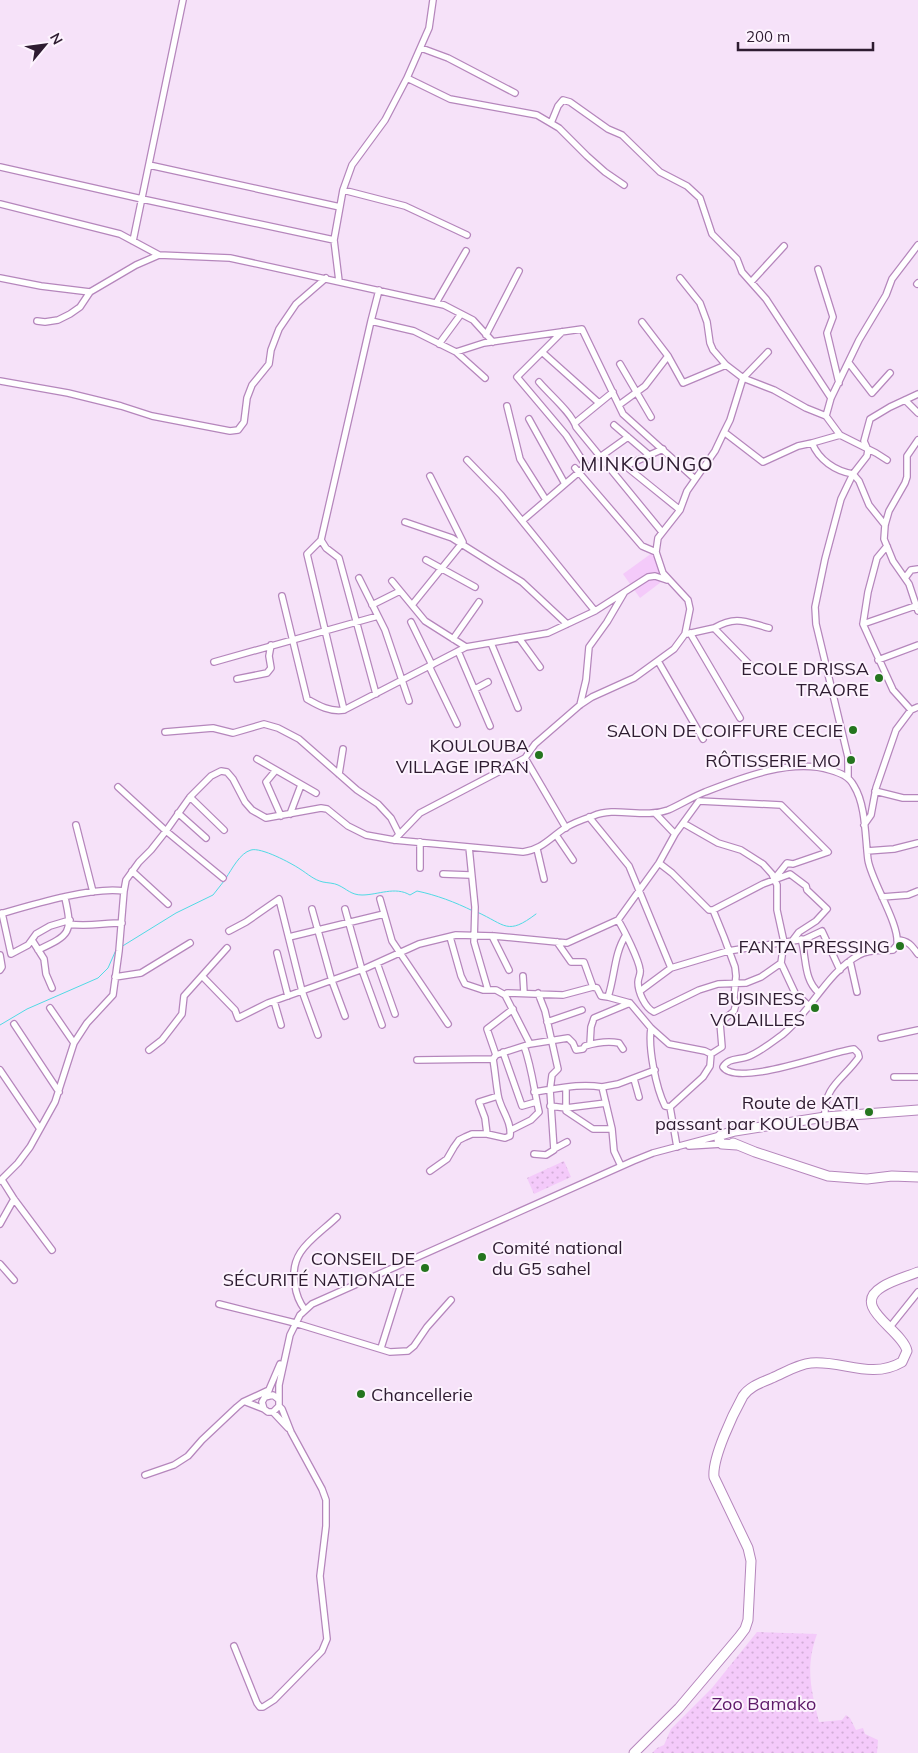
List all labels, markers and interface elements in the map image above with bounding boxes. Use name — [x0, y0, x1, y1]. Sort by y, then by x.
north arrow — [20, 20, 70, 70]
scale bar — [738, 20, 873, 52]
text: 200 m — [746, 27, 790, 46]
text: N — [46, 30, 67, 48]
district label: MINKOUNGO — [580, 451, 714, 476]
place label: ECOLE DRISSA TRAORE — [741, 657, 869, 701]
marker: ECOLE DRISSA TRAORE — [873, 672, 885, 684]
place label: SALON DE COIFFURE CECIE — [607, 719, 843, 742]
marker: SALON DE COIFFURE CECIE — [847, 724, 859, 736]
place label: KOULOUBA VILLAGE IPRAN — [396, 734, 529, 778]
marker: KOULOUBA VILLAGE IPRAN — [533, 749, 545, 761]
place label: RÔTISSERIE MO — [705, 749, 841, 772]
marker: RÔTISSERIE MO — [845, 754, 857, 766]
place label: FANTA PRESSING — [739, 935, 890, 958]
marker: FANTA PRESSING — [894, 940, 906, 952]
place label: BUSINESS VOLAILLES — [710, 987, 805, 1031]
marker: BUSINESS VOLAILLES — [809, 1002, 821, 1014]
place label: Route de KATI passant par KOULOUBA — [655, 1091, 859, 1135]
marker: Route de KATI passant par KOULOUBA — [863, 1106, 875, 1118]
place label: Comité national du G5 sahel — [492, 1236, 623, 1280]
place label: CONSEIL DE SÉCURITÉ NATIONALE — [223, 1247, 415, 1291]
marker: Comité national du G5 sahel — [476, 1251, 488, 1263]
marker: CONSEIL DE SÉCURITÉ NATIONALE — [419, 1262, 431, 1274]
place label: Chancellerie — [371, 1383, 473, 1406]
marker: Chancellerie — [355, 1388, 367, 1400]
park label: Zoo Bamako — [712, 1692, 816, 1715]

